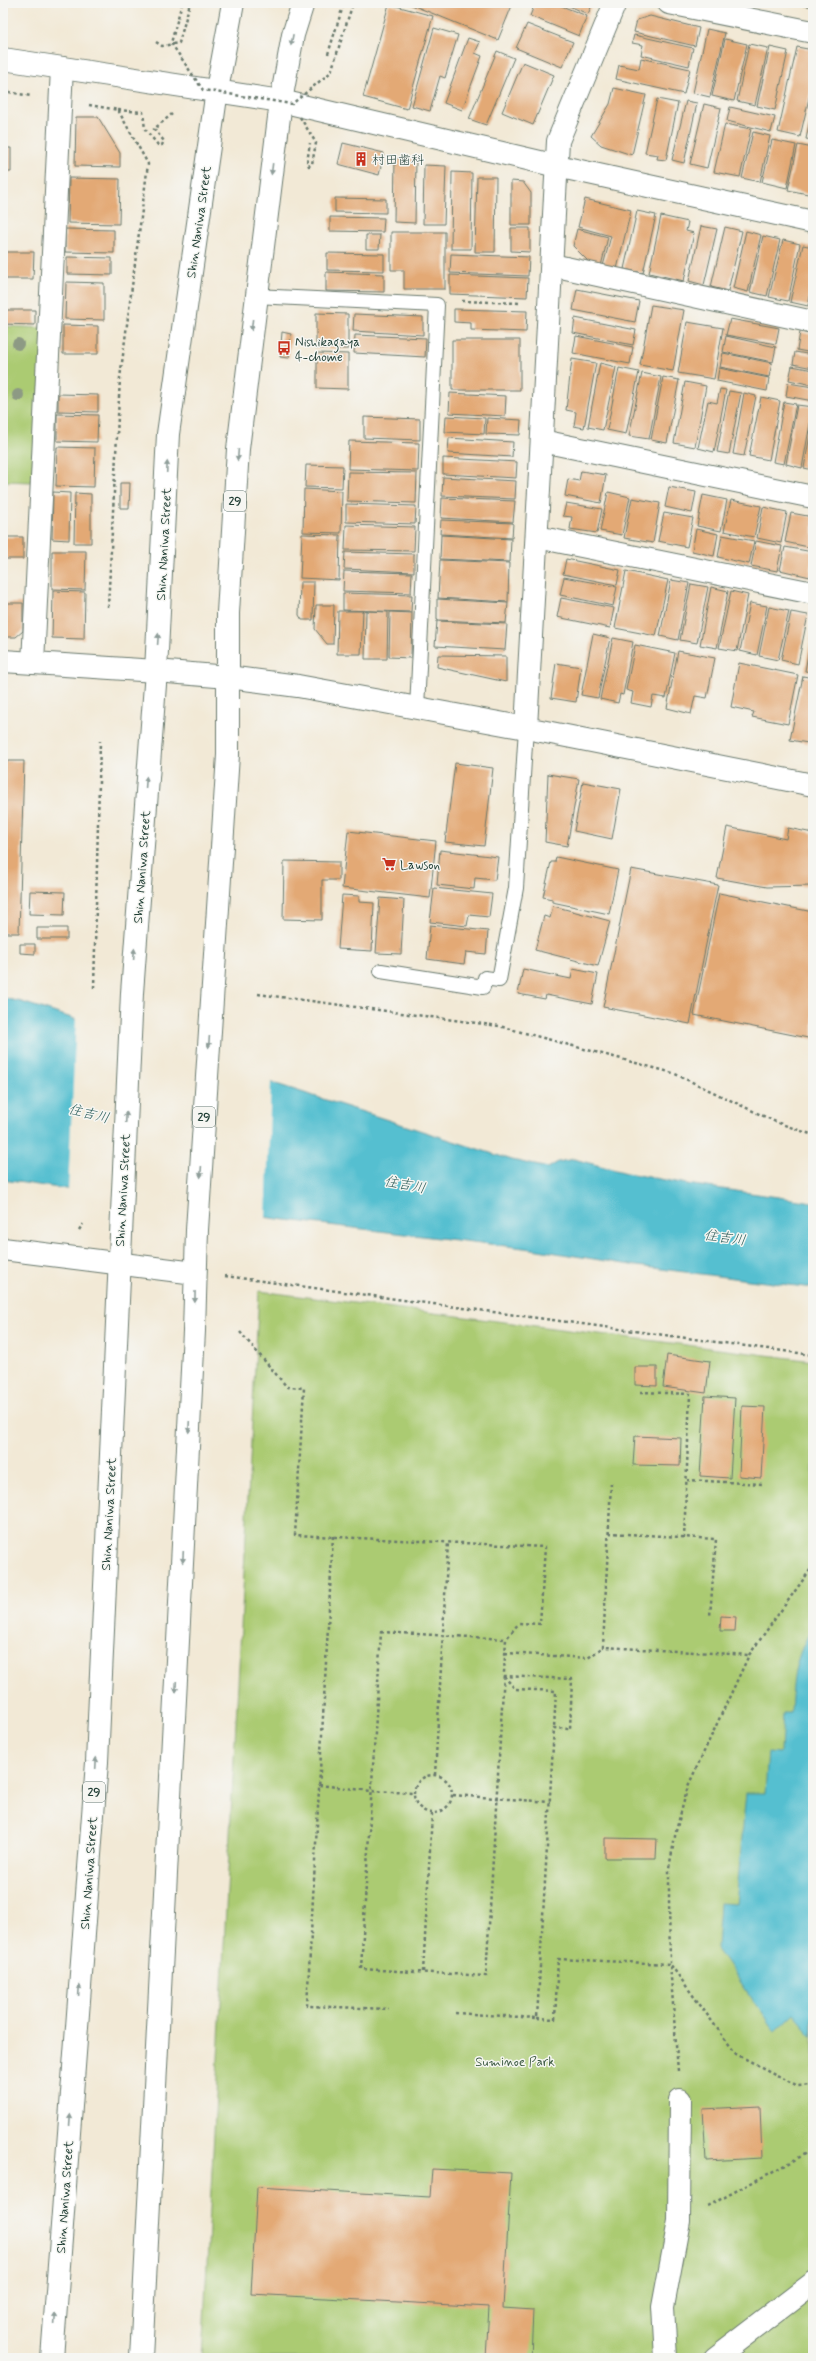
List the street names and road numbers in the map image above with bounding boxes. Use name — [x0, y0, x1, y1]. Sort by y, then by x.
street label: Shin Naniwa Street — [183, 165, 216, 279]
street label: Shin Naniwa Street — [153, 487, 176, 601]
road number: 29 — [224, 491, 246, 511]
street label: Shin Naniwa Street — [130, 810, 155, 924]
road number: 29 — [193, 1107, 215, 1127]
street label: Shin Naniwa Street — [112, 1133, 135, 1247]
street label: Shin Naniwa Street — [98, 1457, 121, 1571]
road number: 29 — [83, 1782, 105, 1802]
street label: Shin Naniwa Street — [77, 1816, 102, 1930]
street label: Shin Naniwa Street — [53, 2140, 78, 2254]

